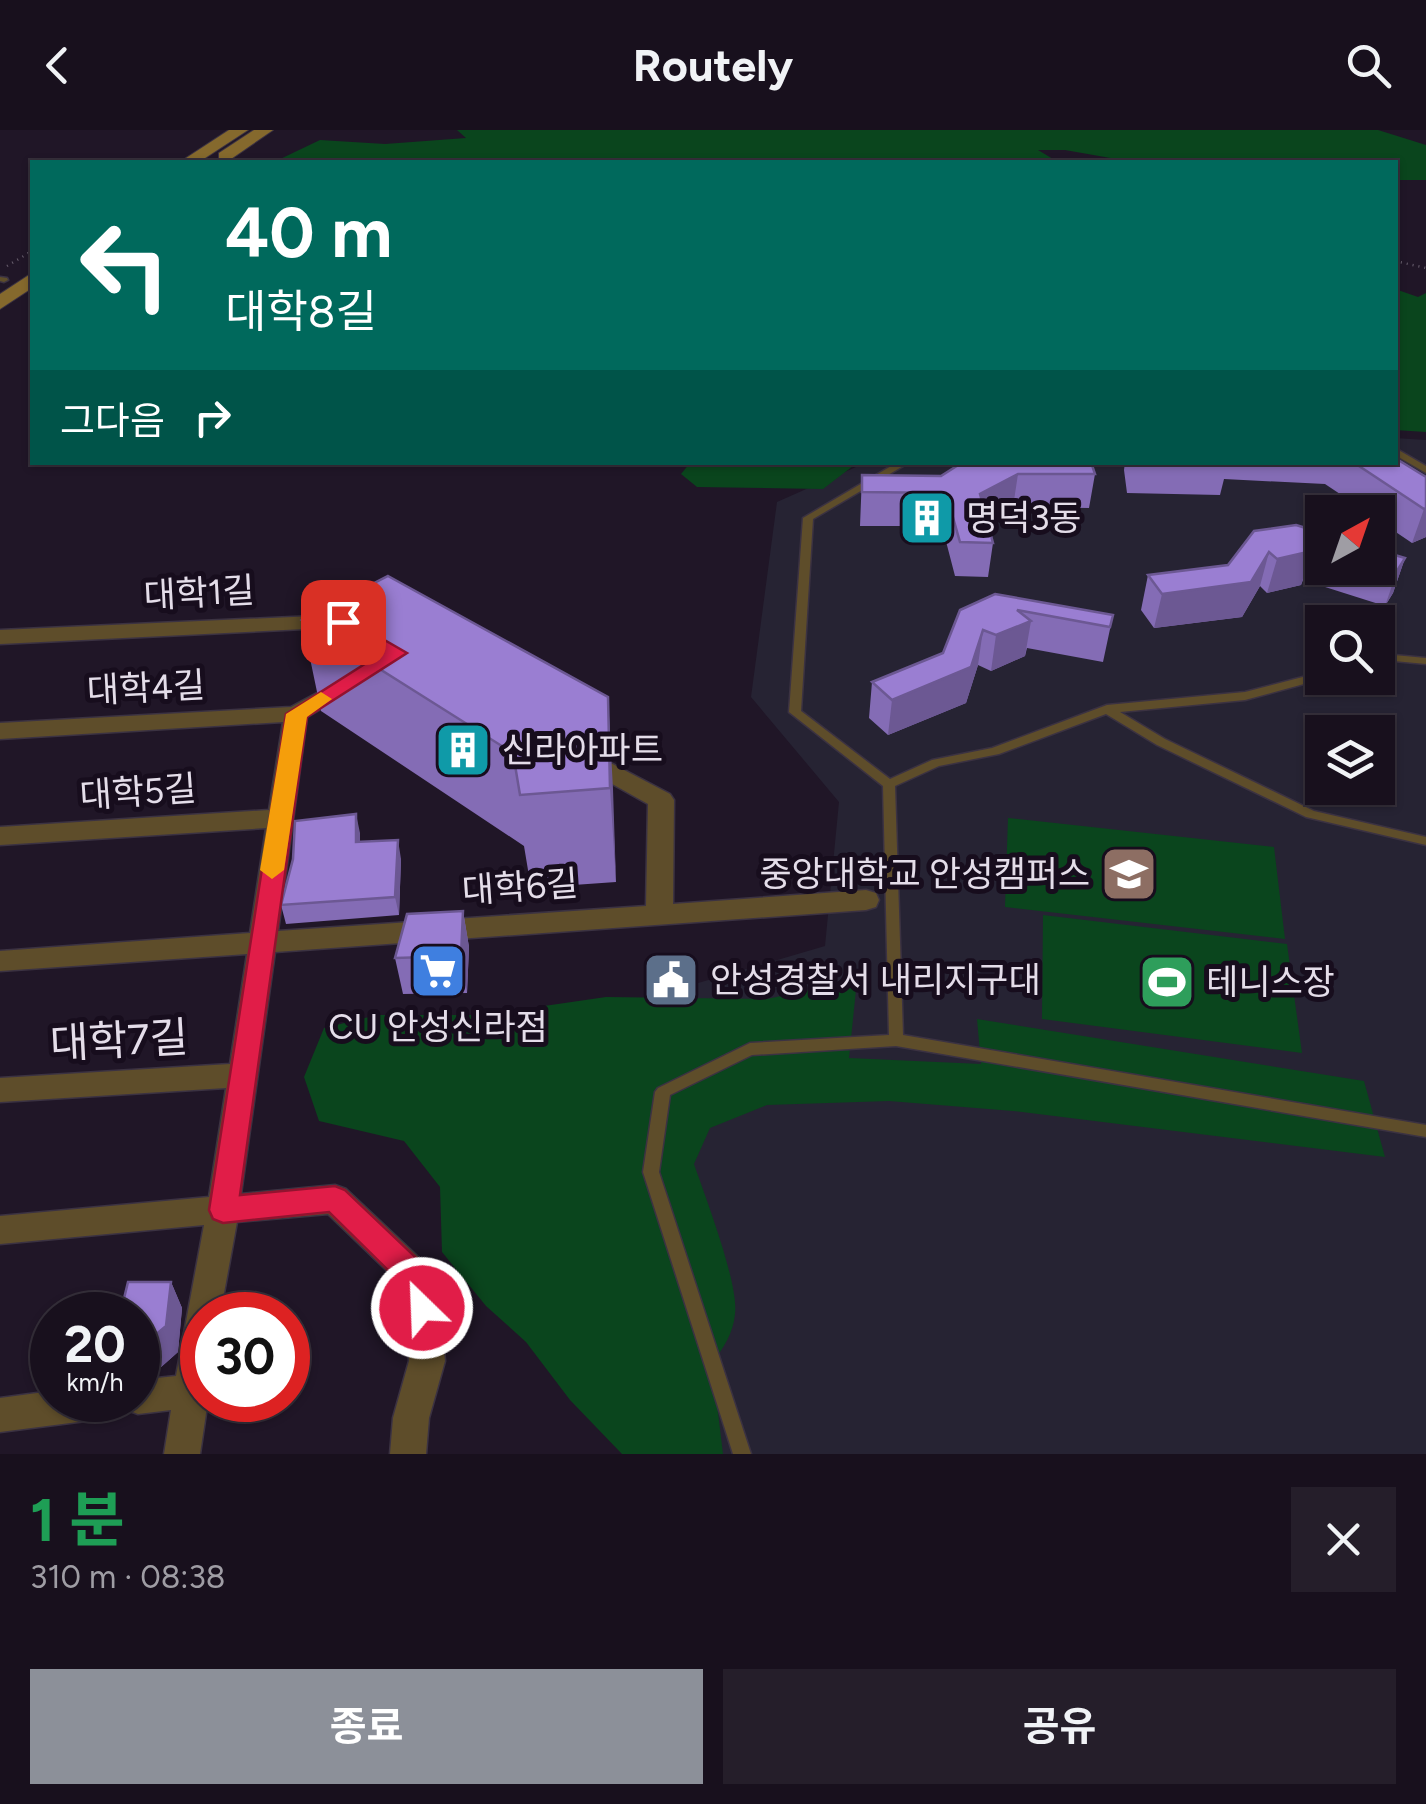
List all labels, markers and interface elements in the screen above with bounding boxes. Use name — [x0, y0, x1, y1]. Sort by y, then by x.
icon: back — [30, 38, 85, 93]
text: Routely — [633, 38, 793, 92]
icon: search — [1341, 38, 1396, 93]
text: 40 m — [225, 190, 392, 275]
icon: left — [60, 200, 190, 330]
text: 대학8길 — [225, 284, 377, 338]
icon: right — [185, 390, 240, 445]
text: 그다음 — [60, 398, 165, 444]
building icon: 명덕3동 — [897, 488, 957, 548]
north arrow — [1305, 495, 1395, 585]
map controls — [1305, 495, 1395, 805]
place label: 명덕3동 — [966, 497, 1082, 539]
street label: 대학1길 — [142, 569, 256, 617]
pin — [301, 580, 386, 665]
icon: arrive — [316, 595, 371, 650]
button: search — [1305, 605, 1395, 695]
street label: 대학4길 — [86, 664, 206, 712]
button: layers — [1305, 715, 1395, 805]
building icon: 신라아파트 — [433, 720, 493, 780]
place label: 신라아파트 — [502, 729, 663, 771]
street label: 대학5길 — [78, 767, 198, 817]
school or university icon: 중앙대학교 안성캠퍼스 — [1099, 844, 1159, 904]
place label: 중앙대학교 안성캠퍼스 — [759, 853, 1090, 895]
street label: 대학6길 — [460, 862, 580, 912]
supermarket icon: CU 안성신라점 — [408, 941, 468, 1001]
public building icon: 안성경찰서 내리지구대 — [641, 950, 701, 1010]
sports icon: 테니스장 — [1137, 952, 1197, 1012]
place label: 안성경찰서 내리지구대 — [710, 959, 1041, 1001]
place label: 테니스장 — [1206, 961, 1335, 1003]
place label: CU 안성신라점 — [328, 1006, 548, 1048]
street label: 대학7길 — [49, 1011, 190, 1070]
position arrow — [370, 1256, 474, 1360]
speed limit sign: 30 — [180, 1292, 310, 1422]
text: 20 — [64, 1314, 126, 1375]
text: km/h — [66, 1367, 124, 1397]
text: 1 분 — [30, 1484, 125, 1556]
button: close — [1291, 1487, 1396, 1592]
text: 310 m · 08:38 — [30, 1558, 226, 1596]
button: 종료 — [30, 1669, 703, 1784]
button: 공유 — [723, 1669, 1396, 1784]

